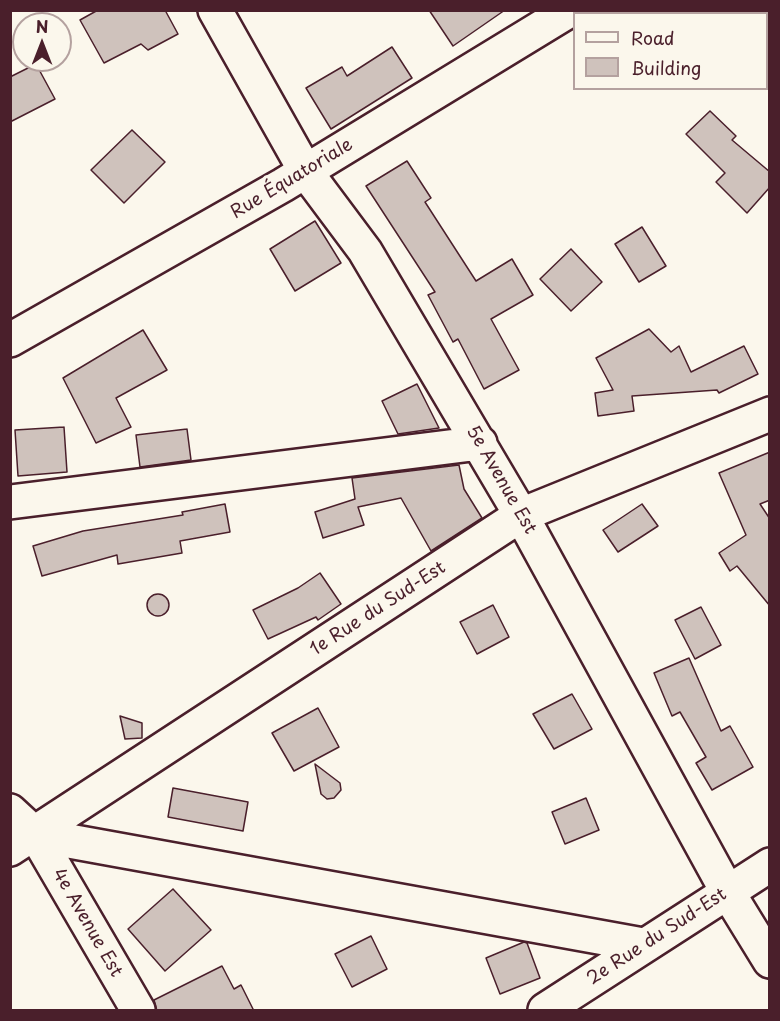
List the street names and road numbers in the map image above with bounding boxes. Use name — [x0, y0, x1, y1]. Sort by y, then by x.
street label: Rue Équatoriale — [227, 134, 357, 224]
street label: 5e Avenue Est — [461, 422, 541, 538]
street label: 1e Rue du Sud-Est — [306, 557, 450, 661]
street label: 4e Avenue Est — [47, 865, 127, 981]
street label: 2e Rue du Sud-Est — [583, 884, 731, 990]

